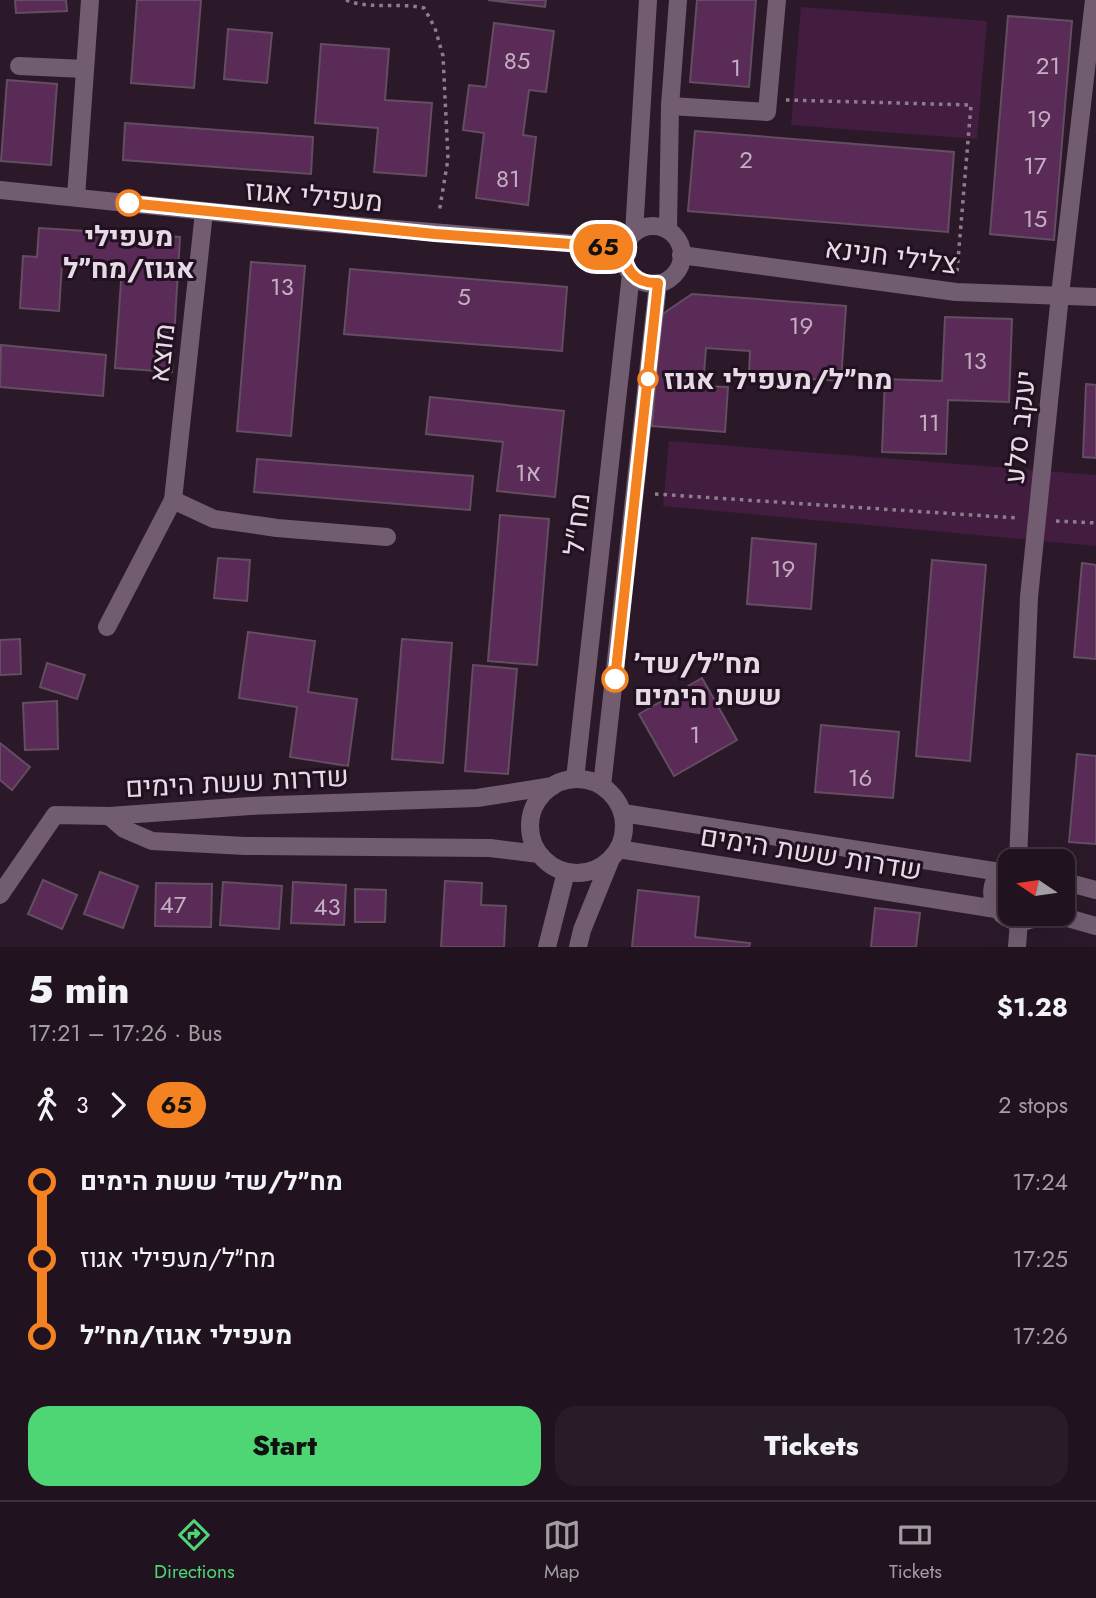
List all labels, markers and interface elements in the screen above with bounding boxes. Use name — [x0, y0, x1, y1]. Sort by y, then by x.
house number: 85 — [504, 43, 530, 78]
house number: 21 — [1036, 48, 1060, 83]
house number: 1 — [731, 50, 741, 85]
house number: 19 — [1027, 101, 1051, 136]
house number: 2 — [739, 142, 753, 177]
house number: 17 — [1023, 148, 1047, 183]
house number: 81 — [496, 161, 520, 196]
street label: מעפילי אגוז — [243, 170, 385, 222]
marker: מעפילי אגוז/מח״ל — [116, 190, 142, 216]
house number: 15 — [1023, 201, 1047, 236]
place label: מעפילי אגוז/מח״ל — [63, 216, 195, 289]
line badge: 65 — [572, 224, 634, 270]
street label: צלילי חנינא — [822, 228, 960, 284]
text: 65 — [587, 229, 619, 264]
house number: 13 — [270, 269, 294, 304]
house number: 5 — [457, 279, 471, 314]
house number: 19 — [789, 308, 813, 343]
street label: מוצא — [139, 321, 185, 385]
house number: 13 — [963, 343, 987, 378]
place label: מח״ל/מעפילי אגוז — [664, 359, 893, 400]
street label: יעקב סלע — [994, 368, 1046, 486]
marker: מח״ל/מעפילי אגוז — [638, 369, 658, 389]
house number: 11 — [918, 405, 940, 440]
house number: 1א — [515, 455, 541, 490]
street label: מח"ל — [553, 491, 601, 557]
house number: 19 — [771, 551, 795, 586]
place label: מח״ל/שד׳ ששת הימים — [634, 643, 782, 716]
marker: מח״ל/שד׳ ששת הימים — [602, 666, 628, 692]
house number: 1 — [690, 717, 700, 752]
street label: שדרות ששת הימים — [124, 756, 350, 808]
house number: 16 — [848, 760, 872, 795]
street label: שדרות ששת הימים — [697, 815, 925, 891]
north arrow — [998, 849, 1074, 926]
map controls — [998, 849, 1075, 926]
house number: 47 — [160, 887, 187, 922]
house number: 43 — [313, 889, 341, 924]
text: 5 min — [28, 962, 130, 1017]
text: $1.28 — [997, 988, 1068, 1026]
text: 17:21 – 17:26 · Bus — [28, 1016, 222, 1050]
icon: walk — [28, 1086, 66, 1124]
icon: forward — [99, 1086, 137, 1124]
text: 65 — [161, 1087, 192, 1122]
text: 3 — [76, 1088, 89, 1122]
text: 2 stops — [998, 1088, 1068, 1122]
text: מח״ל/שד׳ ששת הימים — [80, 1162, 343, 1200]
text: 17:24 — [1012, 1165, 1068, 1199]
text: מח״ל/מעפילי אגוז — [80, 1239, 276, 1277]
text: 17:25 — [1013, 1242, 1068, 1276]
text: מעפילי אגוז/מח״ל — [80, 1316, 292, 1354]
text: 17:26 — [1012, 1319, 1068, 1353]
button: Start — [28, 1406, 541, 1486]
button: Tickets — [555, 1406, 1068, 1486]
tab: Directions — [154, 1516, 235, 1585]
tab: Map — [543, 1516, 581, 1585]
tab: Tickets — [889, 1516, 942, 1585]

